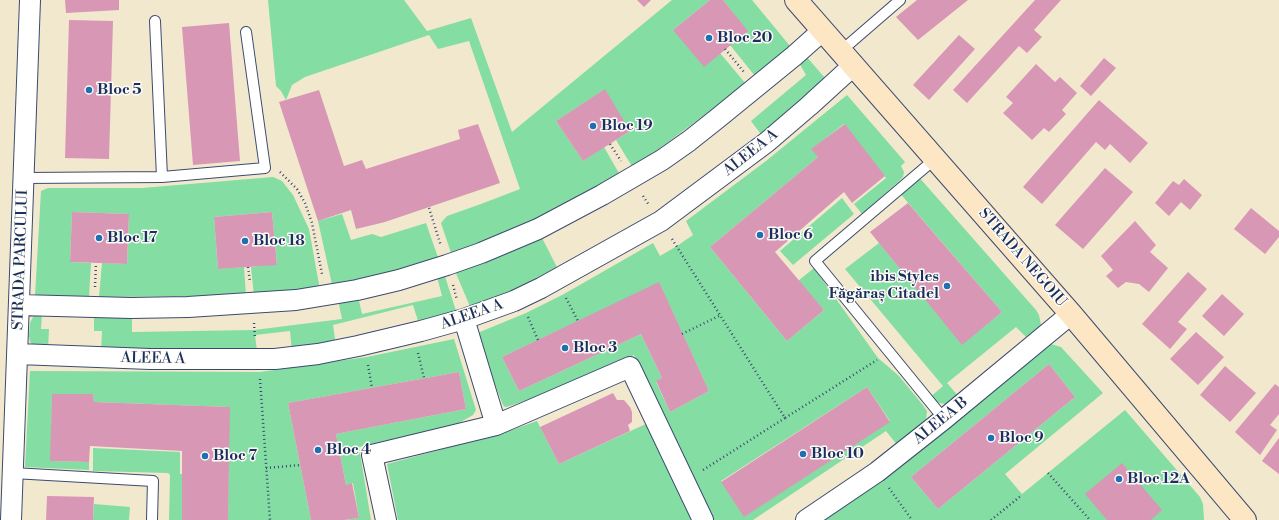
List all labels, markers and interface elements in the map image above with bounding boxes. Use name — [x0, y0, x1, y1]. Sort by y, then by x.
place label: Bloc 20 — [717, 29, 773, 47]
marker: Bloc 20 — [704, 33, 714, 43]
place label: Bloc 5 — [97, 81, 142, 99]
marker: Bloc 5 — [84, 85, 94, 95]
place label: Bloc 19 — [601, 117, 653, 135]
marker: Bloc 19 — [588, 121, 598, 131]
street label: ALEEA A — [720, 126, 782, 180]
street label: STRADA PARCULUI — [10, 189, 32, 331]
street label: STRADA NEGOIU — [974, 205, 1070, 311]
place label: Bloc 6 — [768, 226, 813, 244]
place label: Bloc 17 — [107, 229, 157, 247]
marker: Bloc 6 — [755, 230, 765, 240]
place label: Bloc 18 — [253, 232, 305, 250]
marker: Bloc 17 — [94, 233, 104, 243]
marker: Bloc 18 — [240, 236, 250, 246]
place label: ibis Styles Făgăraș Citadel — [829, 268, 939, 303]
marker: ibis Styles Făgăraș Citadel — [942, 281, 952, 291]
street label: ALEEA A — [439, 296, 505, 334]
place label: Bloc 3 — [573, 339, 617, 357]
marker: Bloc 3 — [560, 343, 570, 353]
street label: ALEEA A — [121, 349, 185, 369]
street label: ALEEA B — [910, 394, 972, 448]
place label: Bloc 9 — [999, 429, 1044, 447]
marker: Bloc 9 — [986, 433, 996, 443]
place label: Bloc 4 — [326, 441, 371, 459]
marker: Bloc 4 — [313, 445, 323, 455]
place label: Bloc 10 — [811, 445, 864, 463]
place label: Bloc 7 — [213, 447, 257, 465]
marker: Bloc 10 — [798, 449, 808, 459]
marker: Bloc 7 — [200, 451, 210, 461]
place label: Bloc 12A — [1127, 470, 1190, 488]
marker: Bloc 12A — [1114, 474, 1124, 484]

